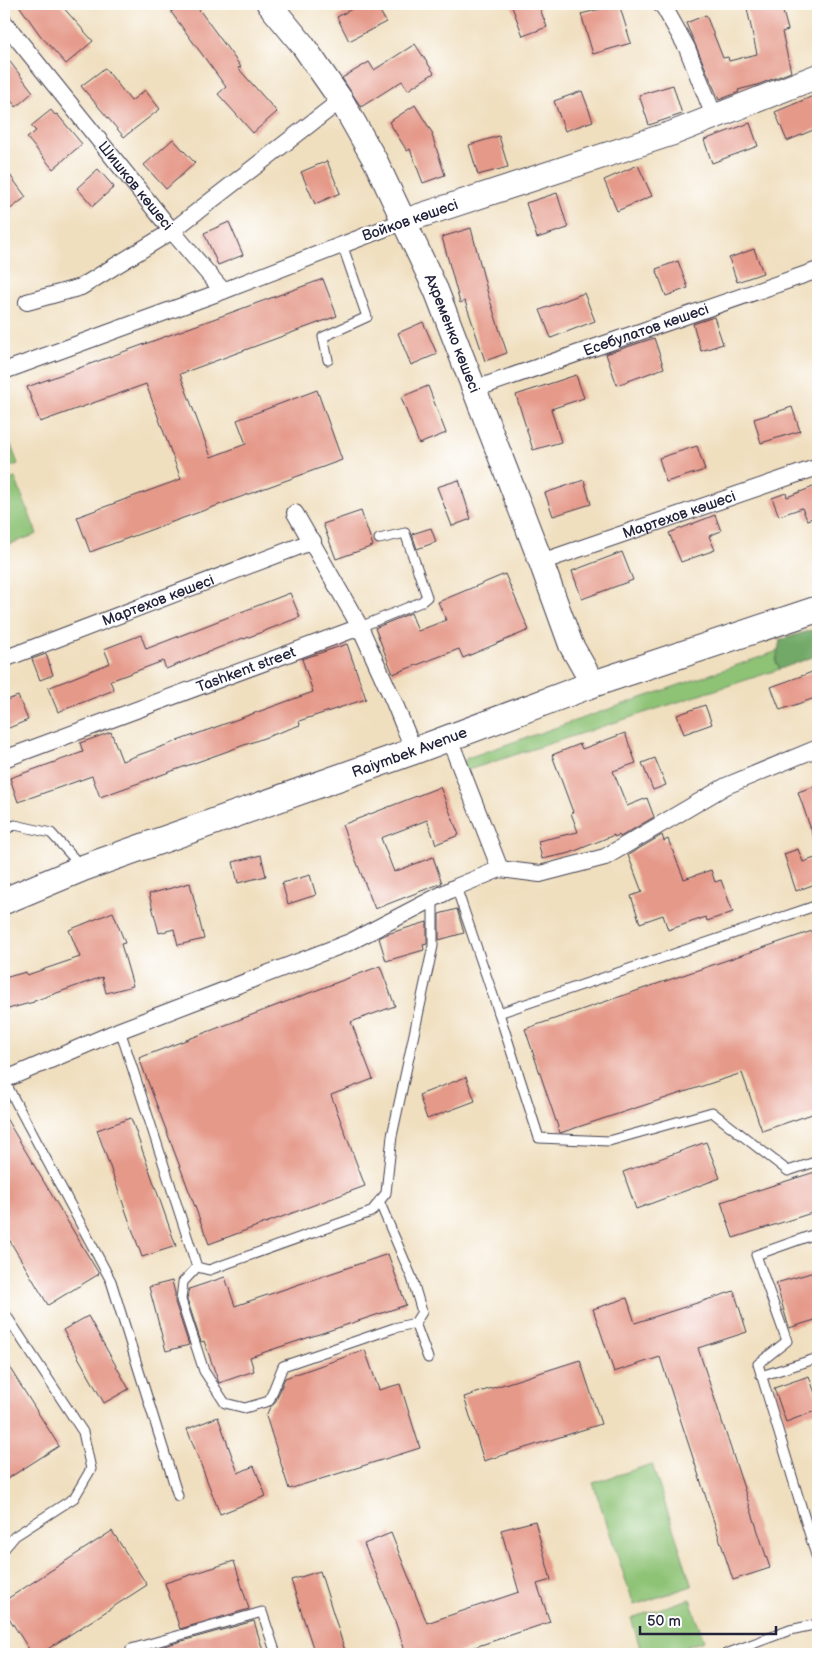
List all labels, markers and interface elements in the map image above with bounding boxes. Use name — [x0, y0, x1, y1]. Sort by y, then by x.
street label: Шишков көшесі — [94, 138, 177, 234]
street label: Войков көшесі — [360, 195, 461, 246]
street label: Ахременко көшесі — [419, 270, 484, 396]
street label: Есебулатов көшесі — [581, 300, 711, 361]
street label: Мартехов көшесі — [620, 487, 738, 543]
street label: Мартехов көшесі — [100, 571, 217, 631]
street label: Tashkent street — [194, 643, 299, 697]
street label: Raiymbek Avenue — [349, 723, 470, 782]
scale bar — [640, 1603, 776, 1635]
text: 50 m — [647, 1612, 681, 1631]

